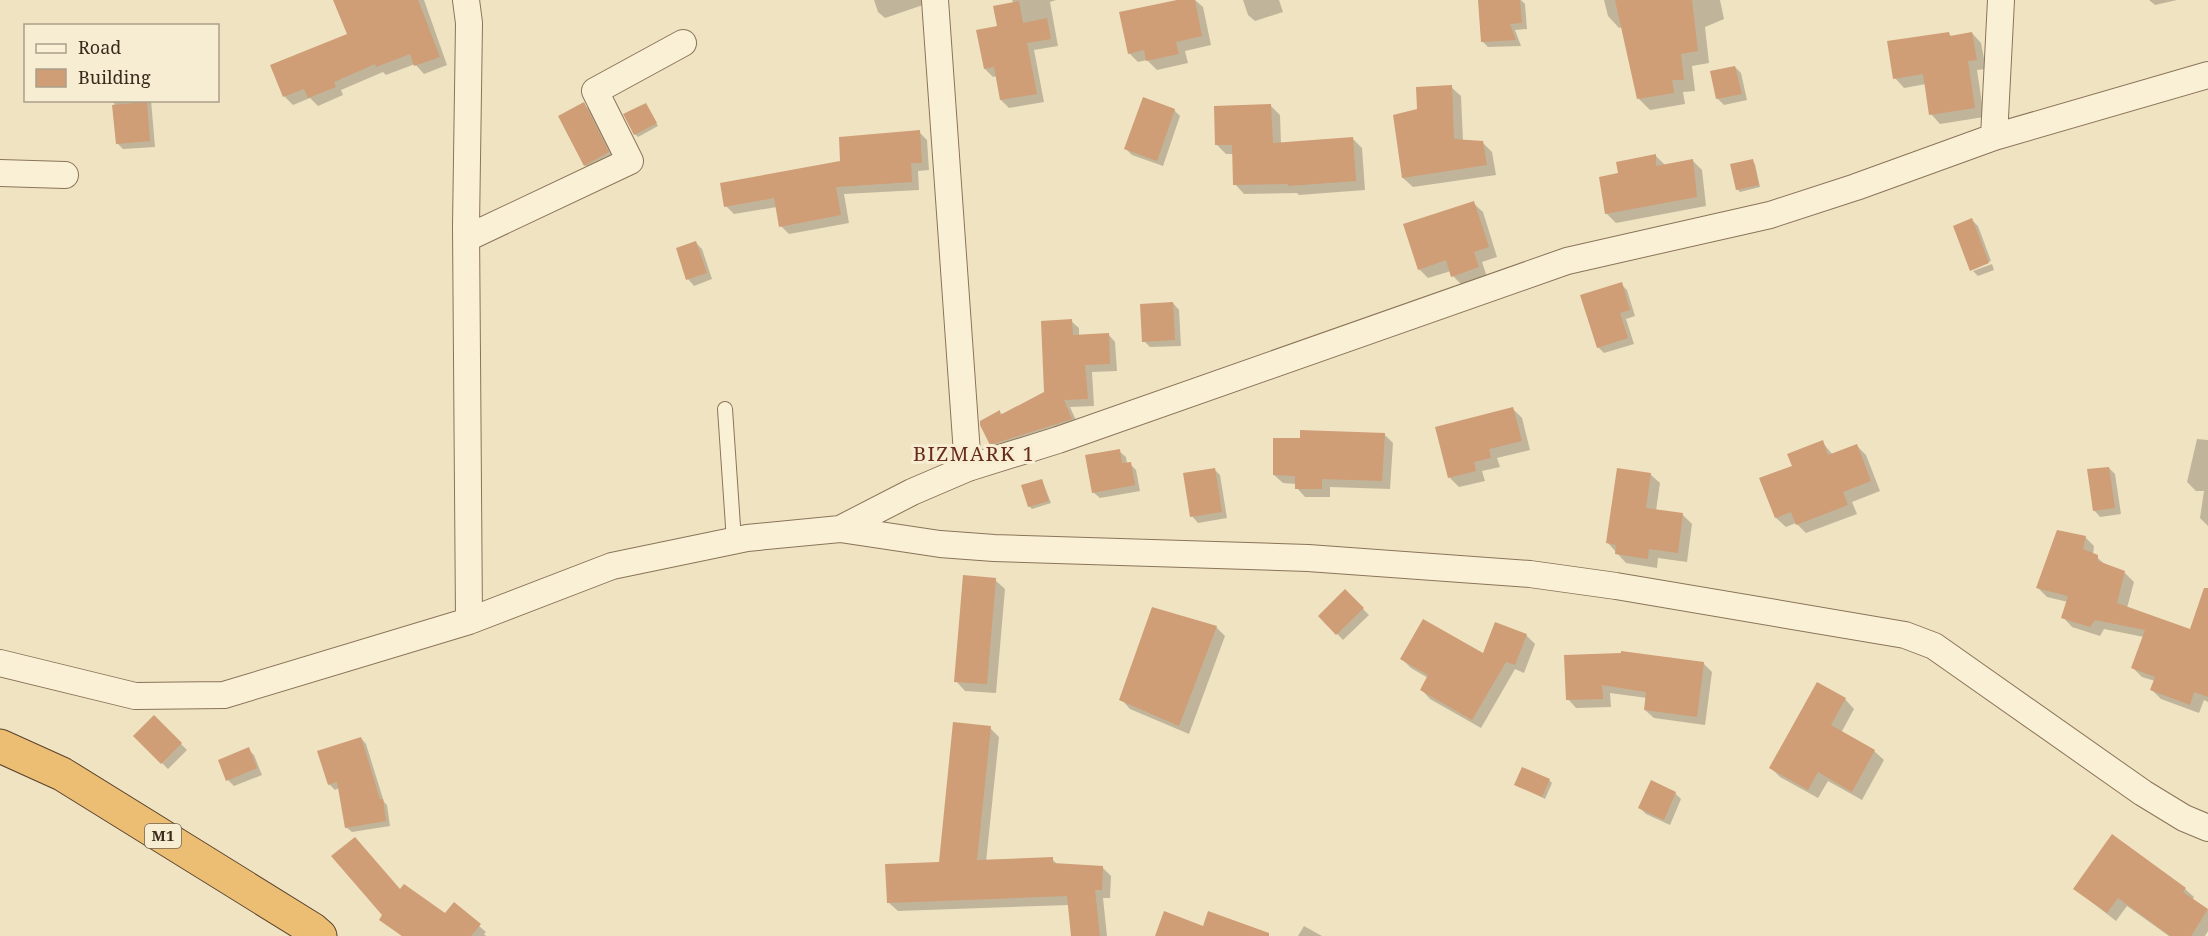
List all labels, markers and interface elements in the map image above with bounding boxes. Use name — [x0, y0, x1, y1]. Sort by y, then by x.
legend — [24, 24, 219, 102]
text: Road — [78, 35, 121, 59]
text: Building — [78, 65, 151, 89]
district label: BIZMARK 1 — [913, 440, 1035, 467]
road number: M1 — [145, 824, 181, 848]

